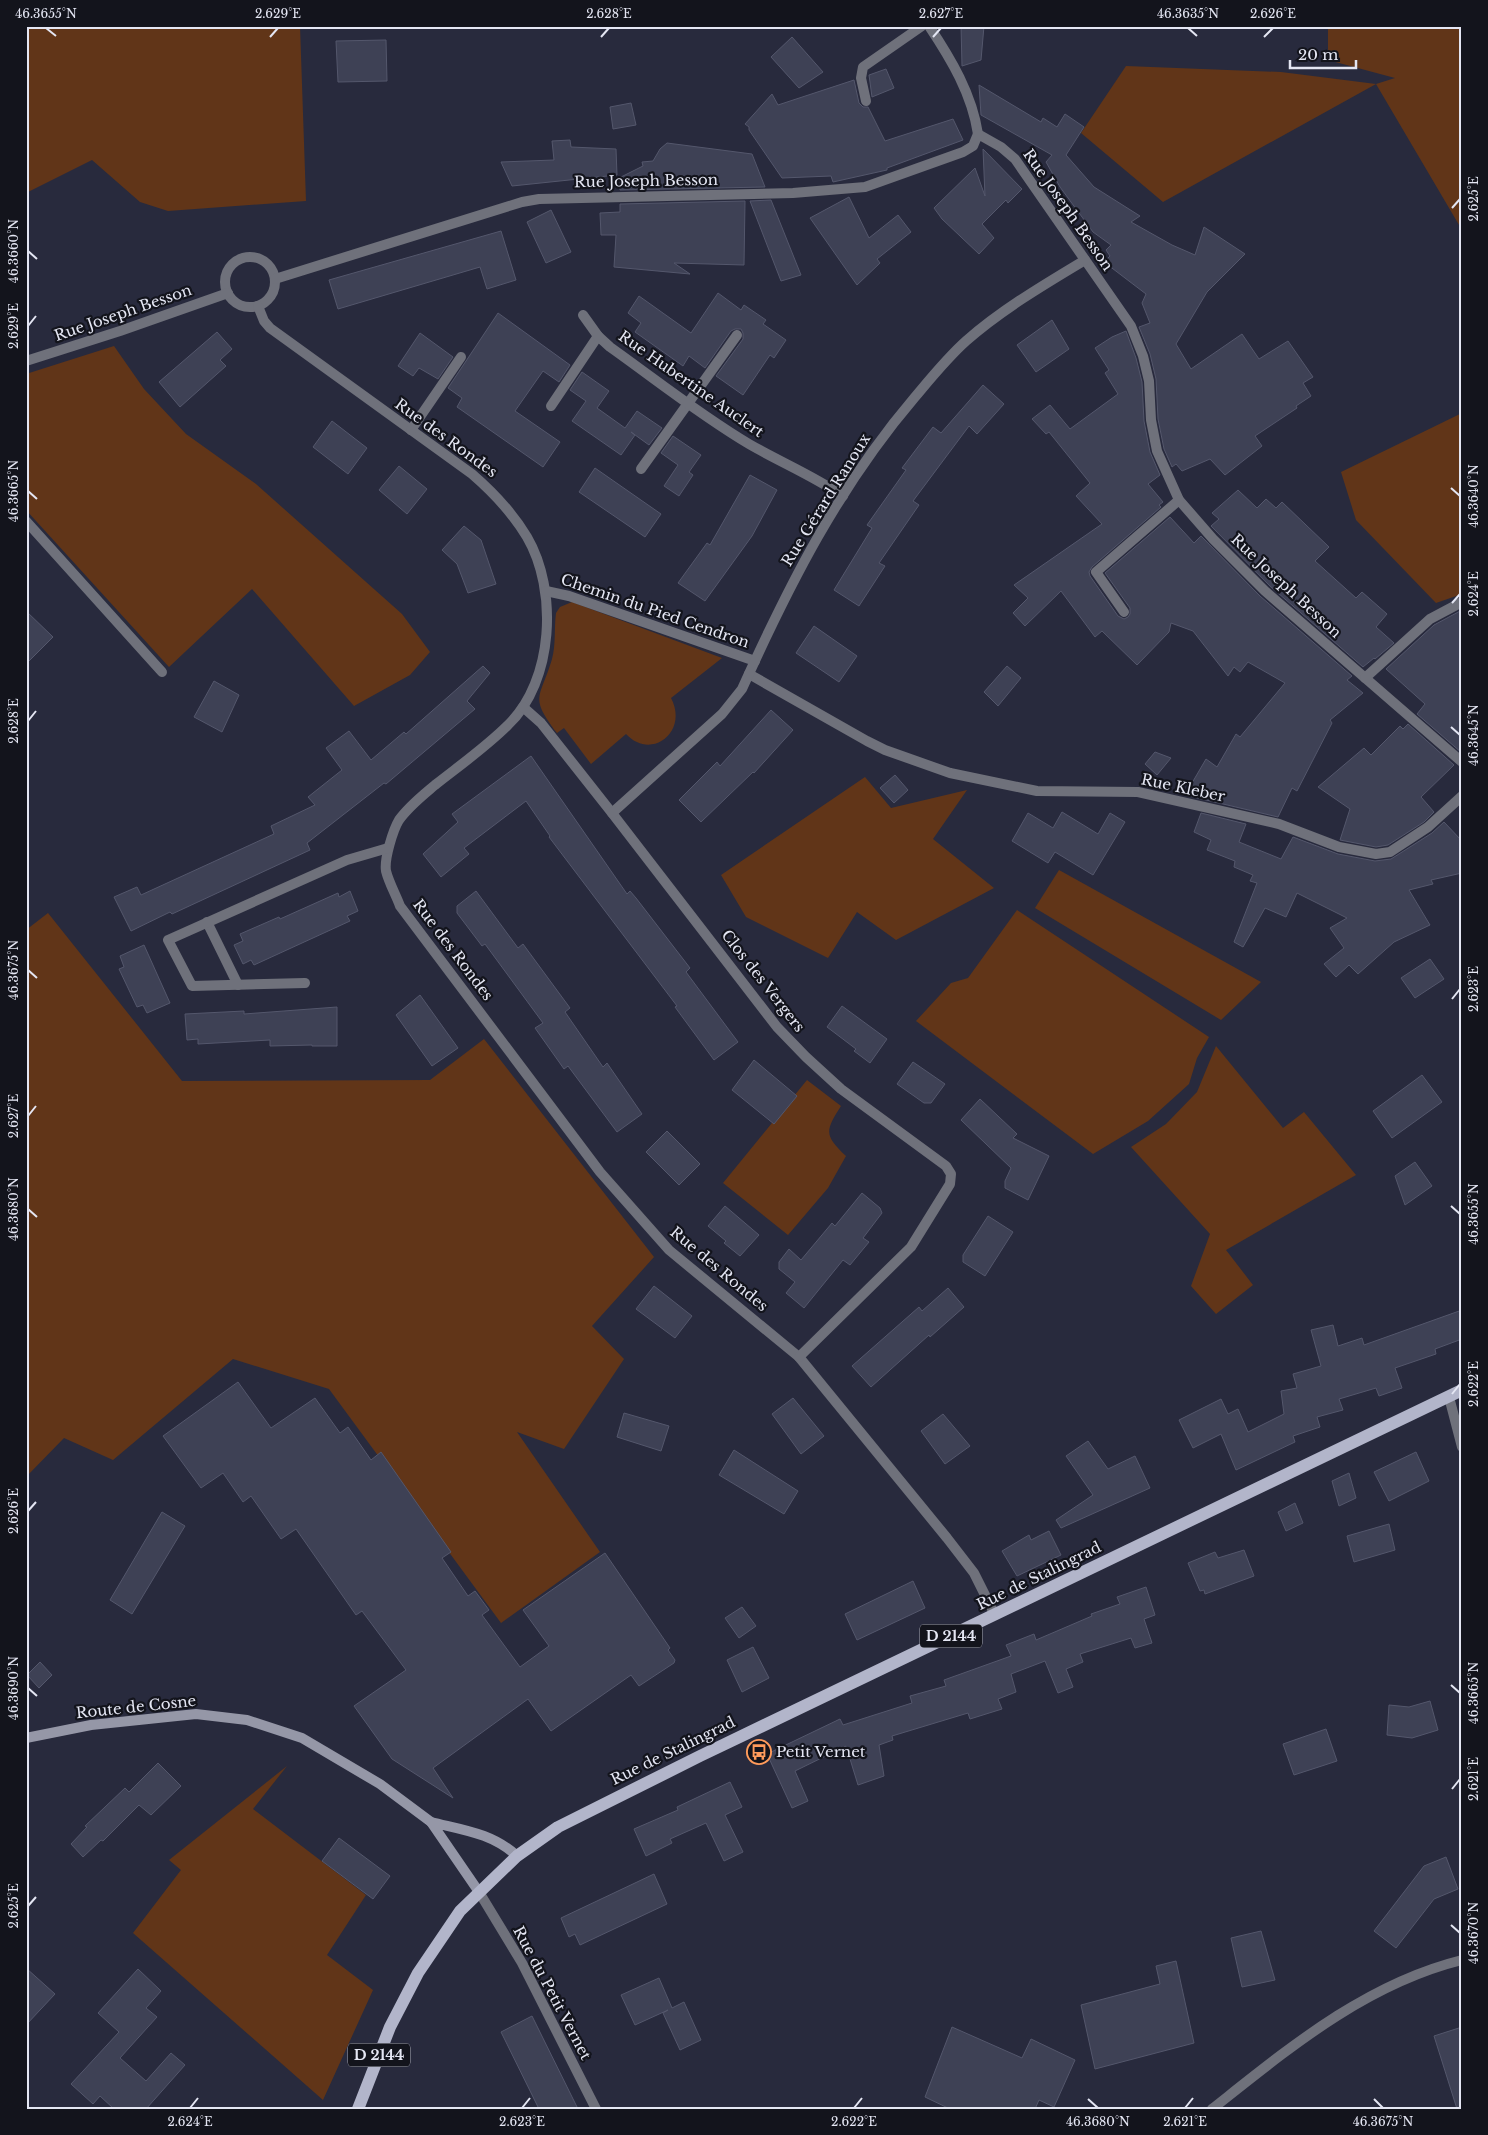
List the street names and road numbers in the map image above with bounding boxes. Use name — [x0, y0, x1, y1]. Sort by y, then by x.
street label: Rue Joseph Besson — [1019, 145, 1118, 274]
street label: Rue Joseph Besson — [574, 170, 718, 191]
street label: Rue Joseph Besson — [52, 280, 194, 345]
street label: Rue Hubertine Auclert — [615, 326, 768, 441]
street label: Rue des Rondes — [391, 394, 501, 481]
street label: Rue Gérard Ranoux — [777, 430, 874, 570]
street label: Rue Joseph Besson — [1227, 530, 1346, 642]
street label: Chemin du Pied Cendron — [558, 569, 752, 652]
street label: Rue Kleber — [1139, 769, 1228, 806]
street label: Rue des Rondes — [409, 895, 498, 1004]
street label: Clos des Vergers — [717, 926, 809, 1036]
street label: Rue des Rondes — [667, 1222, 772, 1315]
street label: Rue de Stalingrad — [973, 1537, 1104, 1614]
road number: D 2144 — [920, 1624, 982, 1648]
street label: Route de Cosne — [75, 1691, 197, 1722]
street label: Rue de Stalingrad — [607, 1712, 738, 1789]
street label: Rue du Petit Vernet — [509, 1923, 596, 2063]
road number: D 2144 — [348, 2044, 410, 2066]

